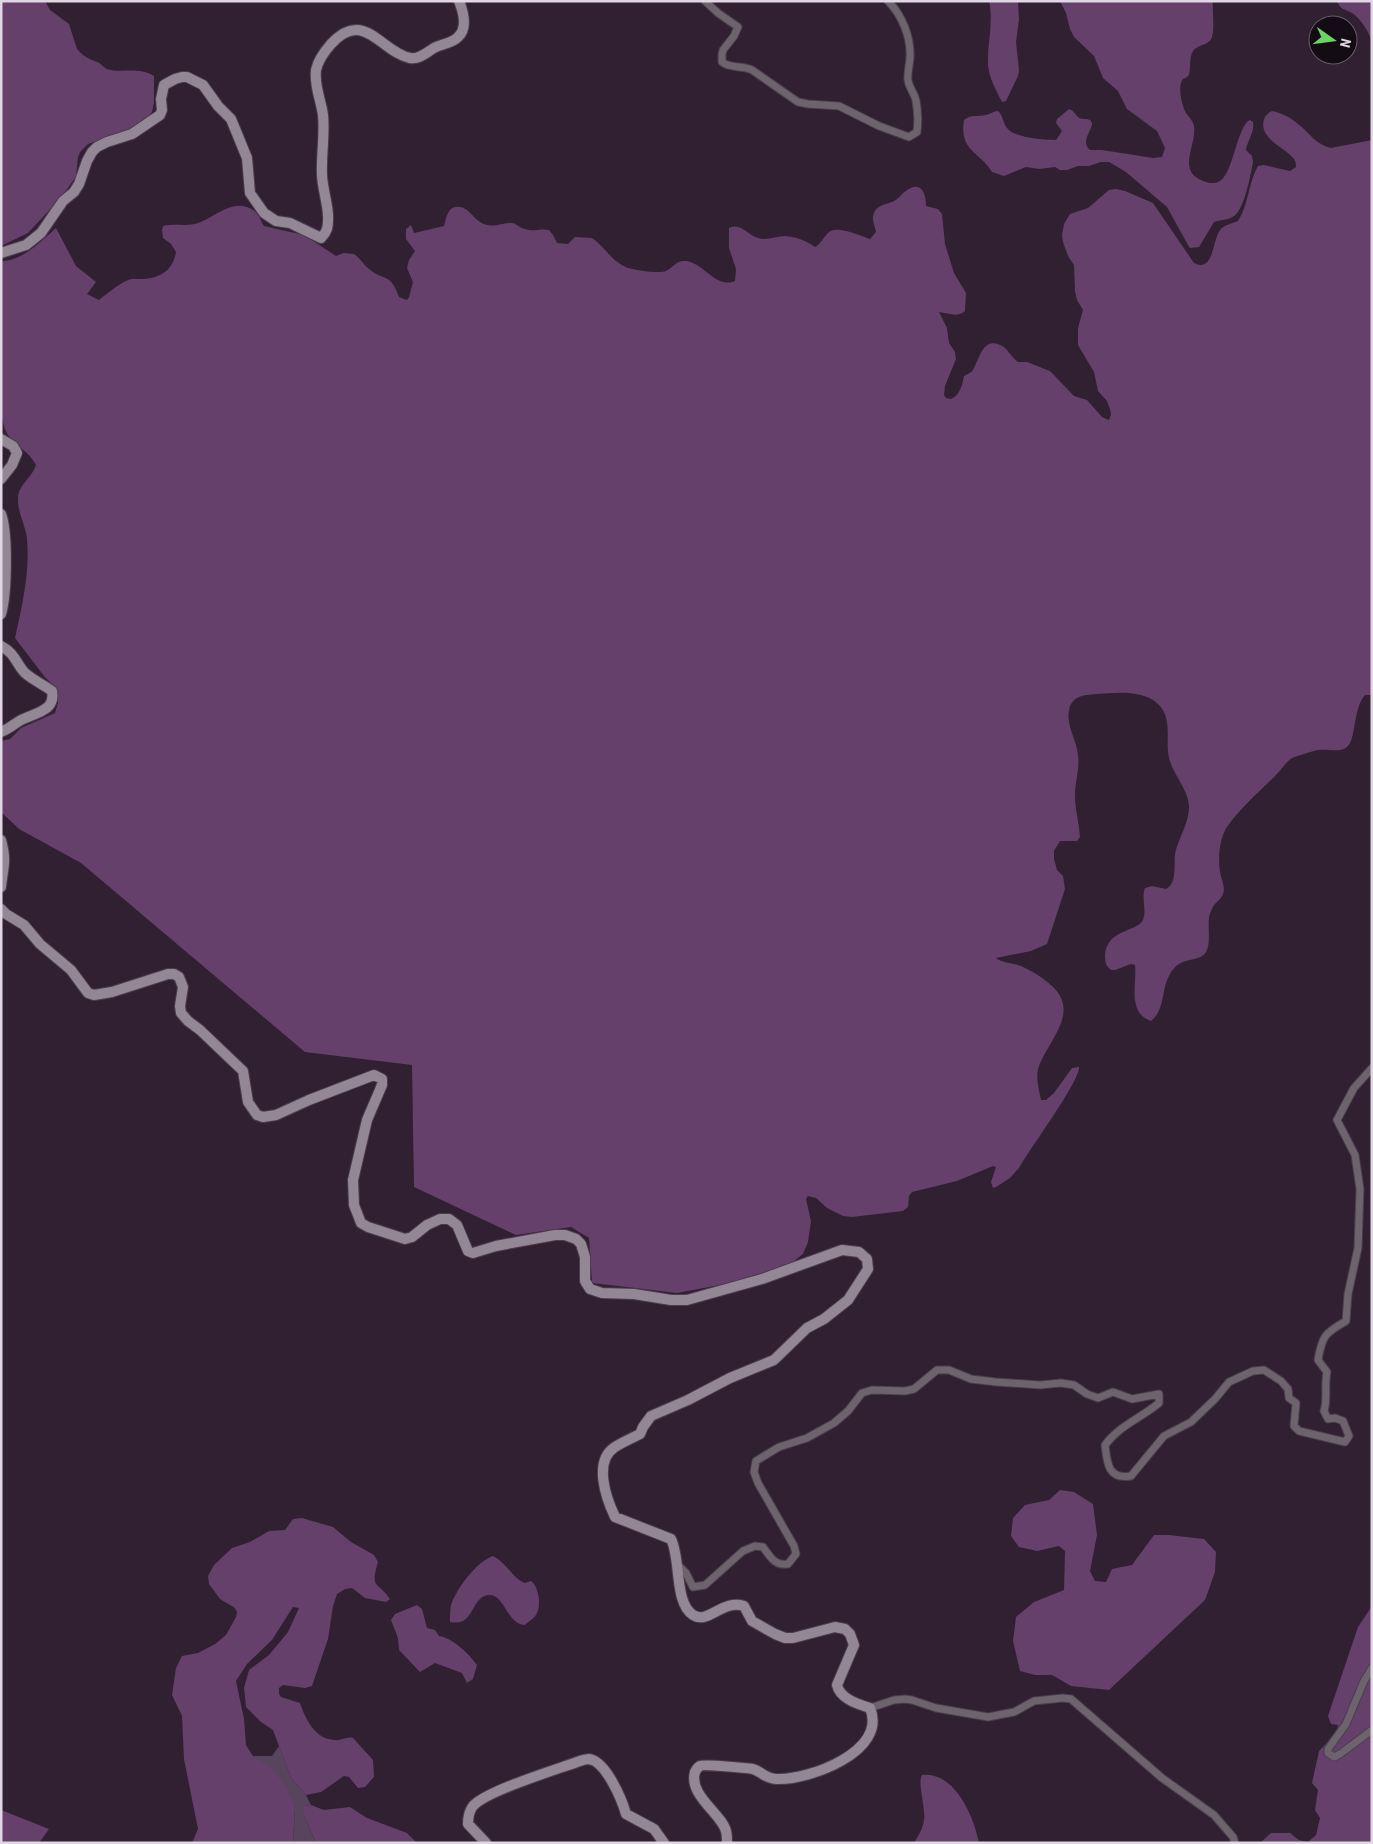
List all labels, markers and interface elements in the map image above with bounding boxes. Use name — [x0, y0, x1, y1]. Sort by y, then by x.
north arrow — [1308, 15, 1358, 65]
text: N — [1337, 37, 1354, 49]

